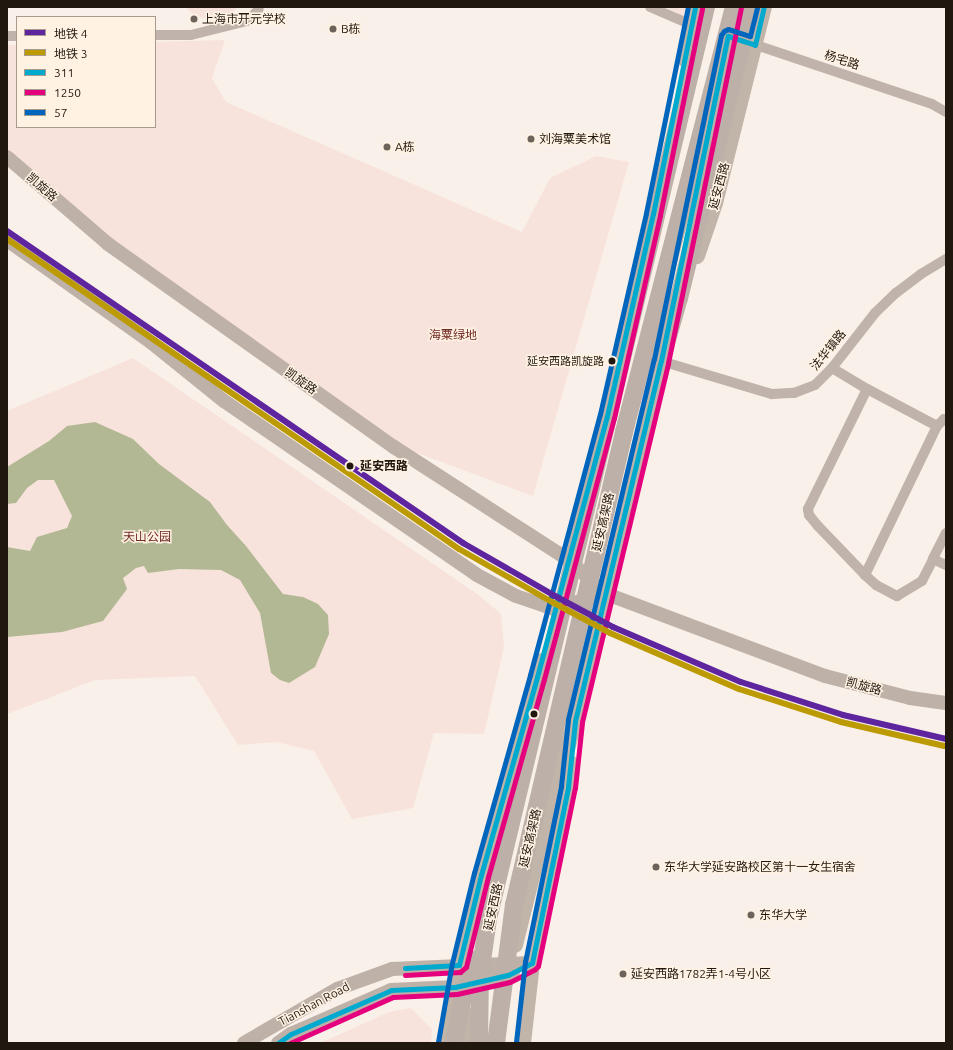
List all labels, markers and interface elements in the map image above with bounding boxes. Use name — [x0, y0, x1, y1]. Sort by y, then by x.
place label: 上海市开元学校 — [202, 12, 286, 26]
marker: 上海市开元学校 — [189, 14, 199, 24]
legend — [16, 16, 156, 128]
place label: B栋 — [341, 22, 361, 36]
marker: B栋 — [328, 24, 338, 34]
text: 地铁 4 — [54, 27, 88, 40]
text: 地铁 3 — [54, 47, 88, 60]
street label: 杨宅路 — [823, 48, 861, 72]
text: 311 — [54, 66, 74, 79]
text: 1250 — [54, 86, 81, 99]
text: 57 — [54, 106, 68, 119]
place label: 刘海粟美术馆 — [539, 132, 611, 146]
marker: 刘海粟美术馆 — [526, 134, 536, 144]
place label: A栋 — [395, 140, 415, 154]
marker: A栋 — [382, 142, 392, 152]
street label: 延安西路 — [706, 161, 732, 211]
street label: 凯旋路 — [24, 170, 60, 204]
street label: 法华镇路 — [807, 327, 849, 373]
park label: 海粟绿地 — [429, 328, 477, 342]
place label: 延安西路凯旋路 — [527, 354, 604, 368]
marker: 延安西路凯旋路 — [607, 356, 617, 366]
street label: 凯旋路 — [282, 365, 320, 397]
marker: 延安西路 — [343, 459, 357, 473]
place label: 延安西路 — [360, 459, 408, 473]
street label: 延安高架路 — [589, 491, 617, 553]
park label: 天山公园 — [123, 530, 171, 544]
street label: 凯旋路 — [845, 674, 883, 698]
unlabelled marker — [529, 709, 539, 719]
street label: 延安高架路 — [516, 807, 544, 869]
place label: 东华大学延安路校区第十一女生宿舍 — [664, 860, 856, 874]
marker: 东华大学延安路校区第十一女生宿舍 — [651, 862, 661, 872]
street label: 延安西路 — [481, 882, 505, 932]
place label: 东华大学 — [759, 908, 807, 922]
marker: 东华大学 — [746, 910, 756, 920]
place label: 延安西路1782弄1-4号小区 — [631, 967, 771, 981]
marker: 延安西路1782弄1-4号小区 — [618, 969, 628, 979]
street label: Tianshan Road — [276, 979, 352, 1029]

